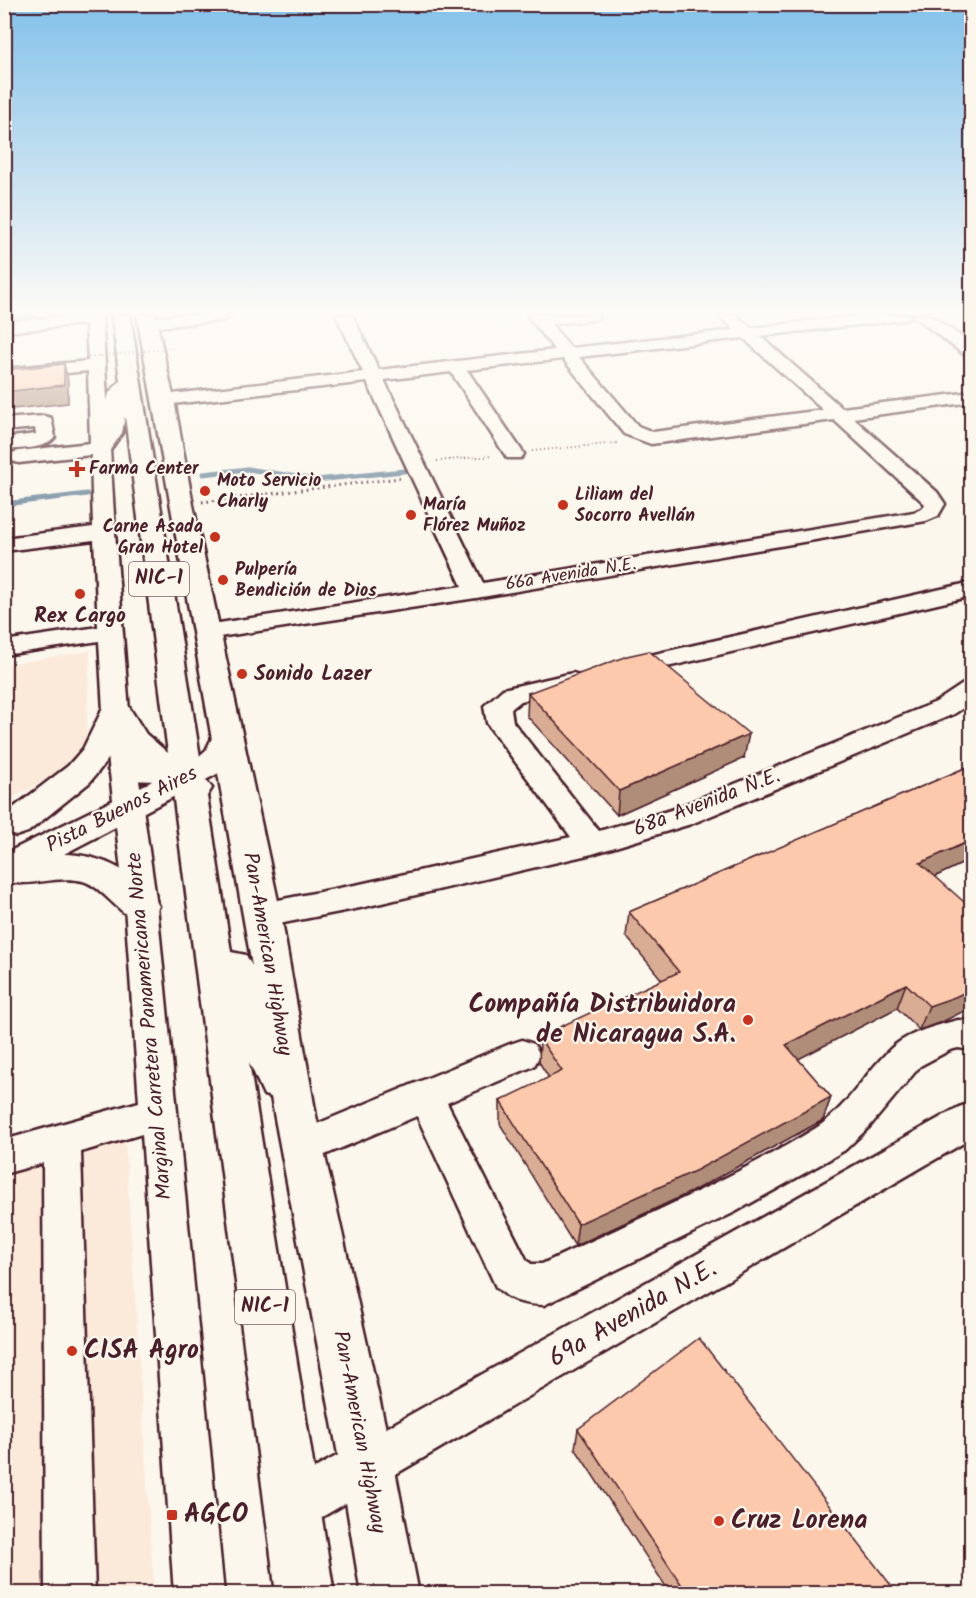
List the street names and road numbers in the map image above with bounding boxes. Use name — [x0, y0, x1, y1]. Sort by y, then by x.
street label: 66a Avenida N.E. — [503, 550, 639, 600]
road number: NIC-1 — [129, 562, 189, 596]
street label: Pista Buenos Aires — [41, 758, 203, 862]
street label: 68a Avenida N.E. — [629, 760, 785, 846]
street label: Marginal Carretera Panamericana Norte — [118, 850, 182, 1201]
street label: Pan-American Highway — [233, 850, 301, 1058]
street label: 69a Avenida N.E. — [541, 1249, 725, 1379]
road number: NIC-1 — [235, 1290, 295, 1324]
street label: Pan-American Highway — [323, 1328, 395, 1536]

